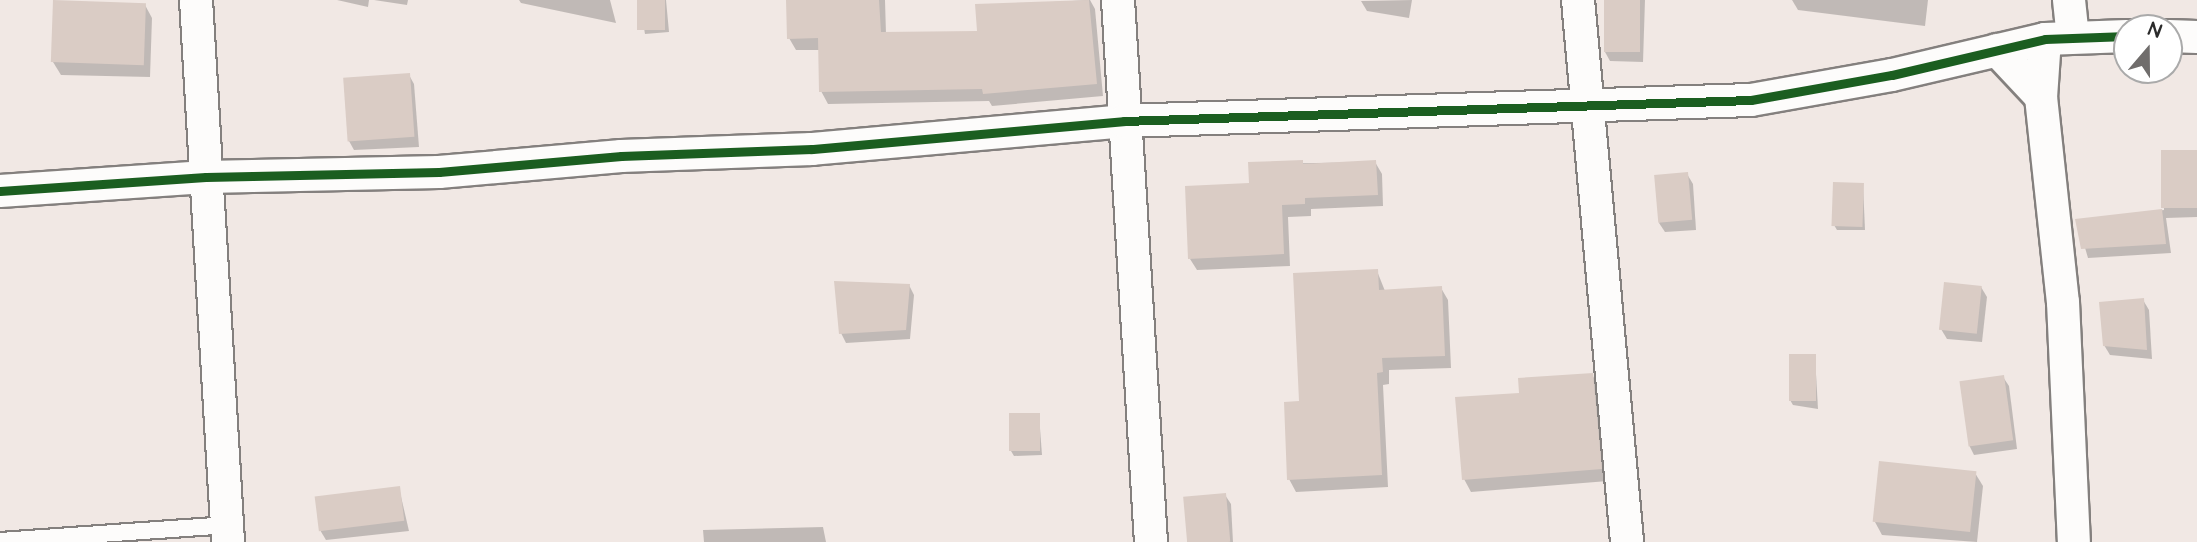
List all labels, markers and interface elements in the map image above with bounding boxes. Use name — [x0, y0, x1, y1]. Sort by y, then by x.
north arrow — [2113, 14, 2183, 84]
text: N — [2144, 16, 2165, 45]

